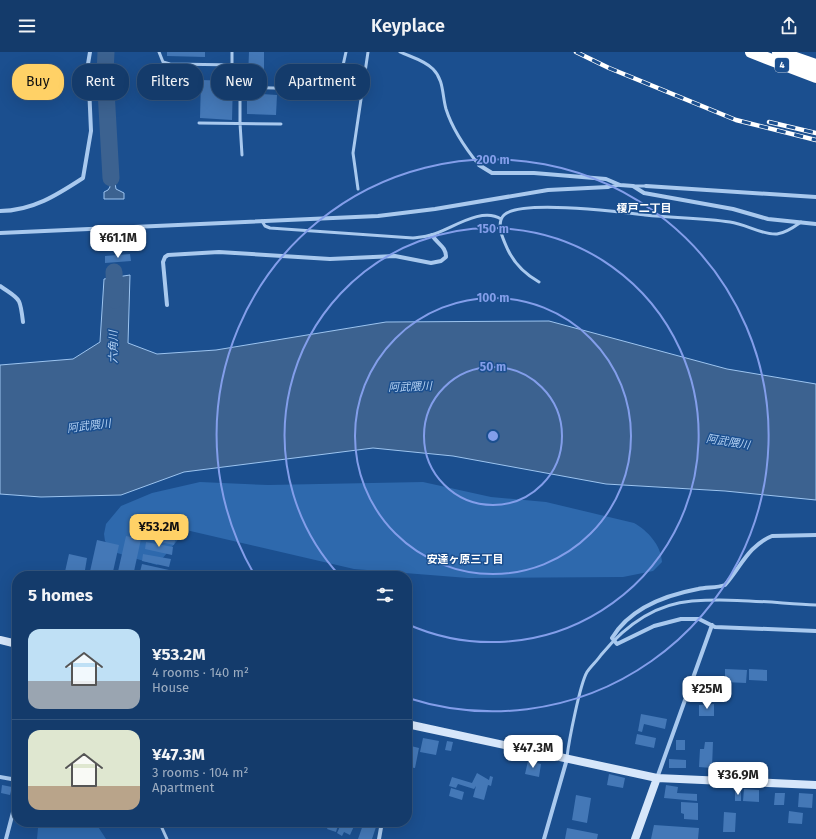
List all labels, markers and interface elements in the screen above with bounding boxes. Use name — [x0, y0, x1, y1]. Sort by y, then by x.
icon: menu — [16, 15, 38, 37]
text: Keyplace — [371, 15, 445, 37]
icon: share — [778, 15, 800, 37]
road number: 4 — [775, 58, 789, 72]
chip: Buy — [12, 64, 64, 100]
chip: Rent — [72, 64, 129, 100]
chip: Filters — [137, 64, 203, 100]
chip: New — [211, 64, 267, 100]
chip: Apartment — [275, 64, 370, 100]
text: 200 m — [476, 153, 510, 167]
district label: 榎戸二丁目 — [617, 202, 672, 215]
text: 150 m — [477, 222, 509, 236]
pin: ¥61.1M — [85, 225, 151, 259]
text: ¥61.1M — [99, 230, 137, 245]
text: 100 m — [477, 291, 509, 305]
water label: 六角川 — [107, 330, 120, 364]
text: 50 m — [480, 360, 506, 374]
water label: 阿武隈川 — [388, 380, 433, 394]
water label: 阿武隈川 — [66, 417, 113, 435]
centre of rings — [486, 429, 500, 443]
water label: 阿武隈川 — [705, 432, 752, 452]
pin: ¥53.2M — [126, 514, 192, 548]
text: ¥53.2M — [139, 519, 179, 534]
district label: 安達ヶ原三丁目 — [427, 553, 504, 566]
icon: filters — [374, 584, 396, 606]
text: 5 homes — [28, 585, 93, 606]
text: ¥53.2M — [152, 644, 206, 665]
icon: home — [60, 645, 108, 693]
text: 4 rooms · 140 m² — [152, 665, 249, 680]
pin: ¥25M — [683, 676, 731, 710]
text: House — [152, 680, 189, 695]
text: ¥25M — [691, 681, 723, 696]
pin: ¥47.3M — [500, 735, 566, 769]
text: ¥47.3M — [513, 740, 553, 755]
text: ¥47.3M — [152, 744, 205, 765]
icon: home — [60, 746, 108, 794]
pin: ¥36.9M — [705, 762, 771, 796]
text: 3 rooms · 104 m² — [152, 765, 249, 780]
text: ¥36.9M — [717, 767, 759, 782]
text: Apartment — [152, 780, 214, 795]

